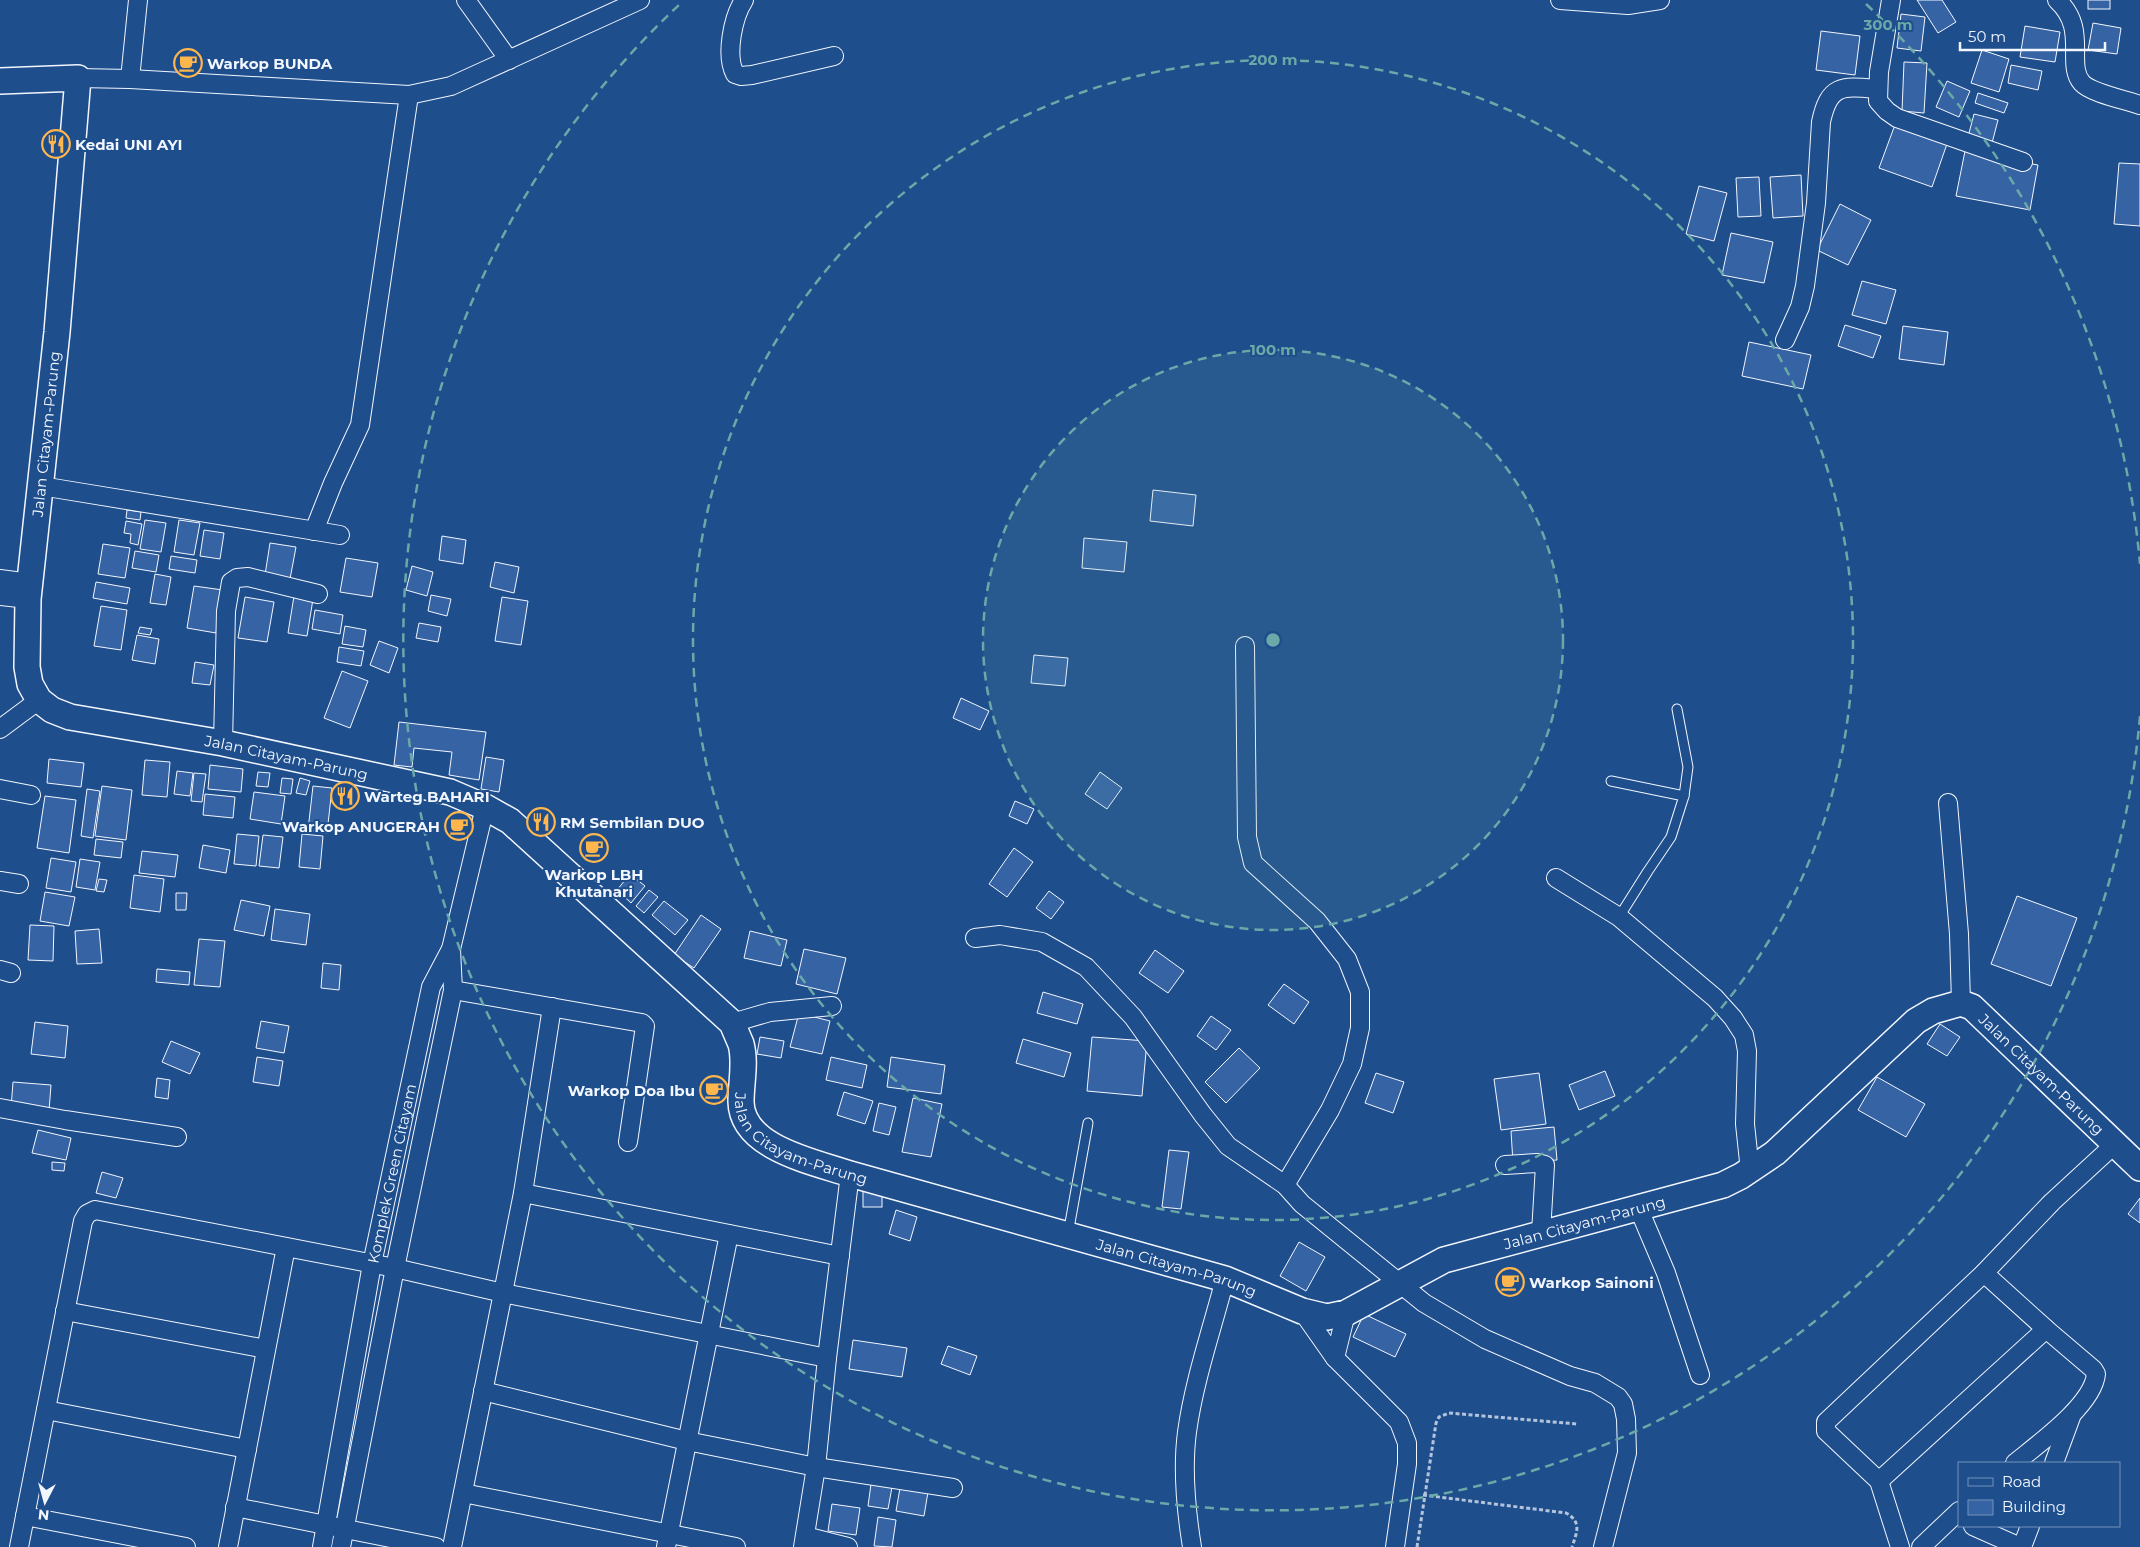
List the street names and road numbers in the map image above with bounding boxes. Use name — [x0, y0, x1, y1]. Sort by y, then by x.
street label: Jalan Citayam-Parung — [28, 350, 64, 519]
street label: Jalan Citayam-Parung — [202, 730, 370, 784]
street label: Jalan Citayam-Parung — [1974, 1009, 2108, 1138]
street label: Komplek Green Citayam — [363, 1082, 420, 1265]
street label: Jalan Citayam-Parung — [731, 1091, 870, 1188]
street label: Jalan Citayam-Parung — [1501, 1191, 1667, 1253]
street label: Jalan Citayam-Parung — [1093, 1234, 1260, 1301]

